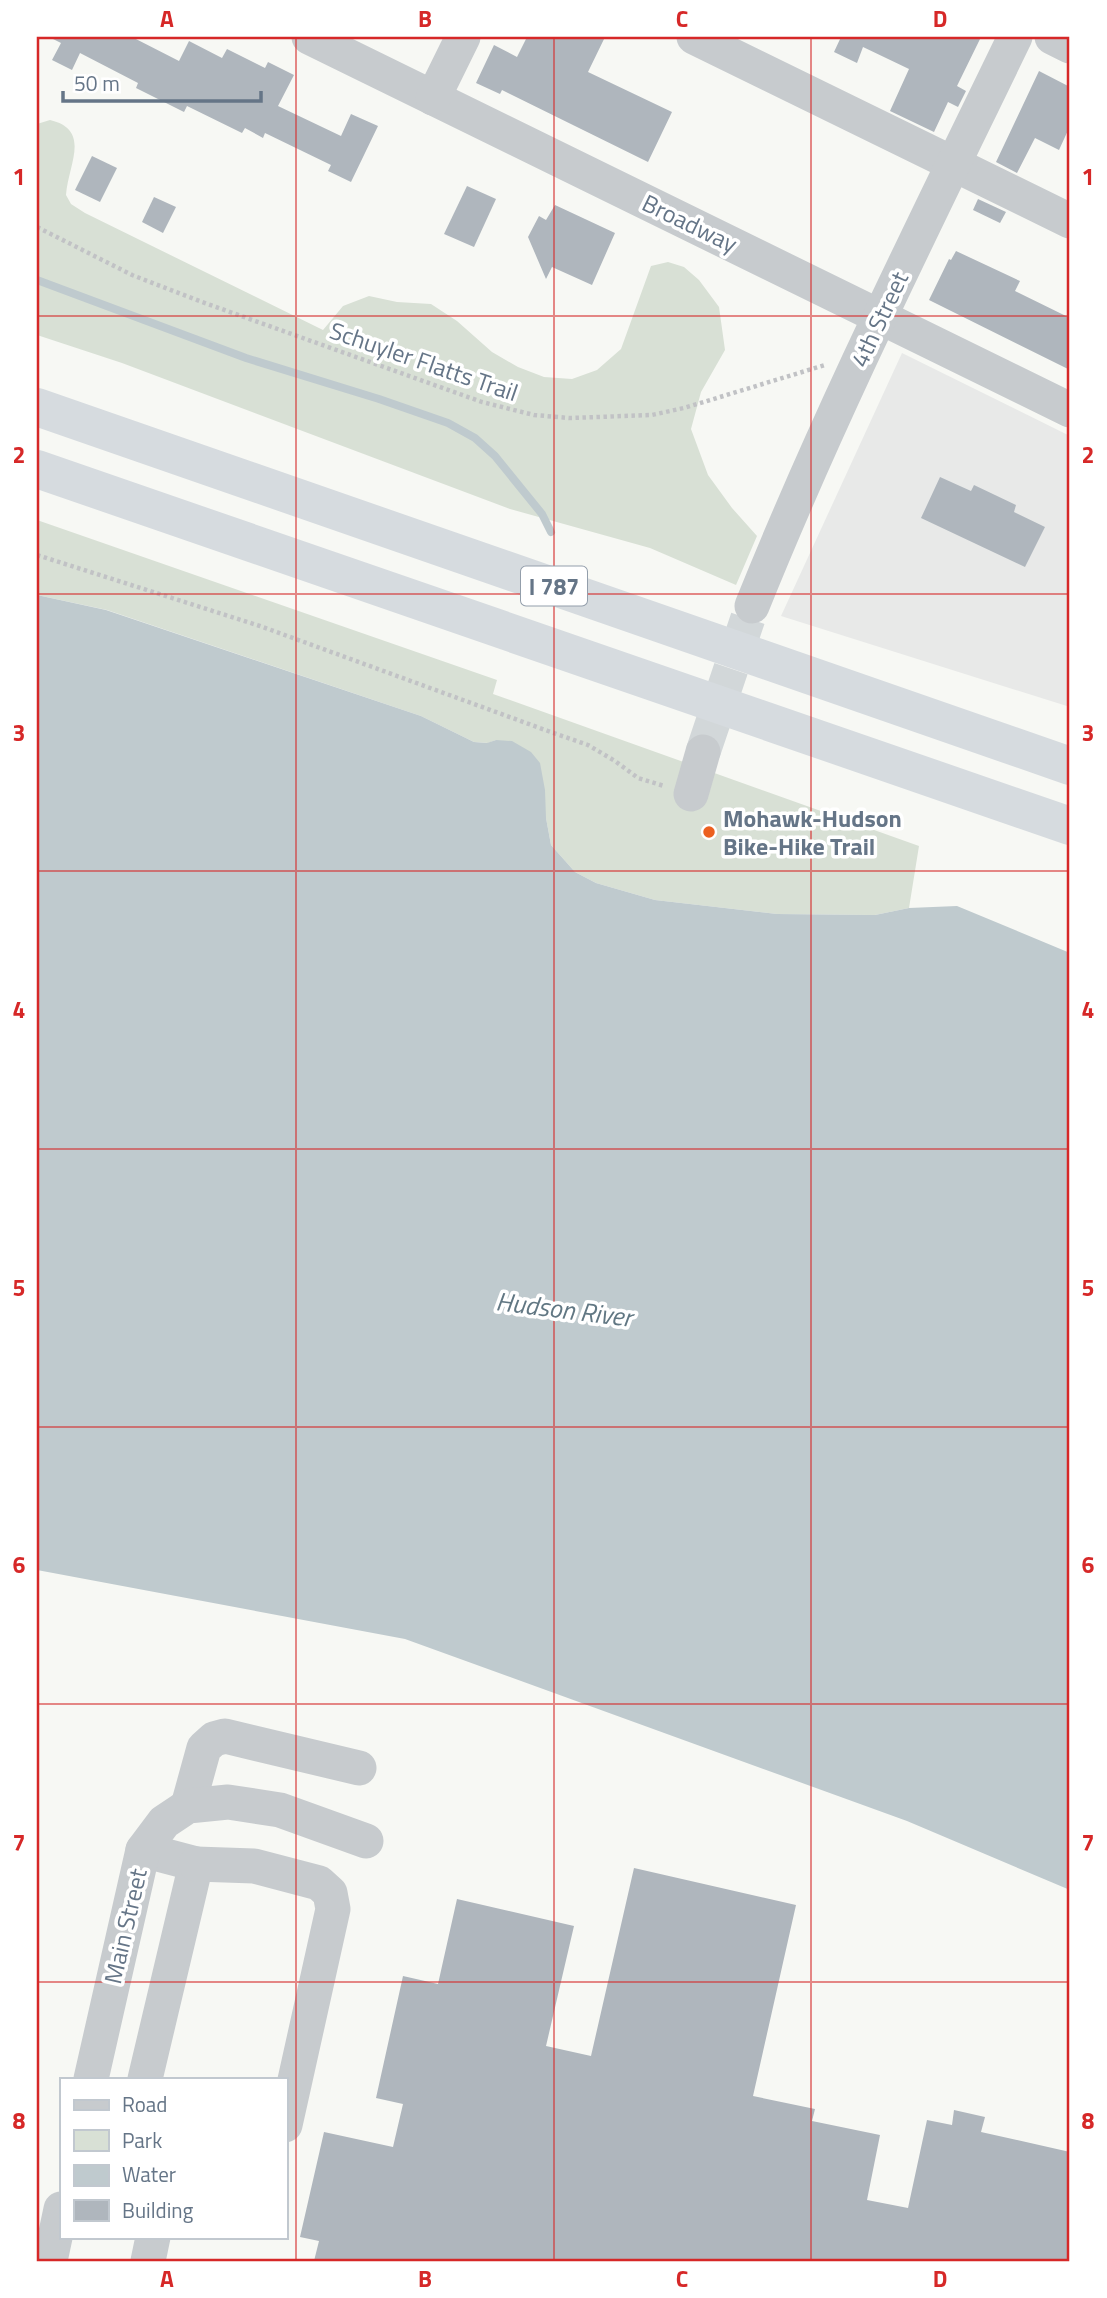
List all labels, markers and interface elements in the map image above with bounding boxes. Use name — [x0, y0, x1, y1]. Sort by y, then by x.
text: A — [160, 1, 174, 36]
text: B — [418, 1, 432, 36]
text: C — [676, 1, 688, 36]
text: D — [933, 1, 947, 36]
scale bar — [63, 60, 261, 104]
text: 50 m — [74, 67, 120, 99]
text: 1 — [13, 159, 25, 194]
text: 1 — [1082, 159, 1094, 194]
street label: Broadway — [636, 184, 744, 262]
street label: 4th Street — [841, 265, 917, 373]
street label: Schuyler Flatts Trail — [325, 312, 523, 410]
text: 2 — [13, 437, 25, 472]
text: 2 — [1082, 437, 1094, 472]
road number: I 787 — [521, 566, 587, 606]
text: 3 — [13, 715, 25, 750]
text: 3 — [1082, 715, 1094, 750]
place label: Mohawk-Hudson Bike-Hike Trail — [723, 800, 902, 864]
marker: Mohawk-Hudson Bike-Hike Trail — [701, 824, 717, 840]
text: 4 — [13, 992, 25, 1027]
text: 4 — [1082, 992, 1094, 1027]
text: 5 — [13, 1270, 25, 1305]
text: 5 — [1082, 1270, 1094, 1305]
water label: Hudson River — [494, 1281, 637, 1337]
text: 6 — [13, 1547, 26, 1582]
text: 6 — [1082, 1547, 1095, 1582]
text: 7 — [13, 1825, 25, 1860]
text: 7 — [1082, 1825, 1094, 1860]
street label: Main Street — [94, 1864, 156, 1987]
legend — [60, 2078, 287, 2238]
text: Road — [122, 2088, 167, 2120]
text: 8 — [13, 2103, 26, 2138]
text: 8 — [1082, 2103, 1095, 2138]
text: Park — [122, 2124, 162, 2156]
text: Water — [122, 2158, 176, 2190]
text: Building — [122, 2194, 194, 2226]
text: A — [160, 2261, 174, 2296]
text: B — [418, 2261, 432, 2296]
text: C — [676, 2261, 688, 2296]
text: D — [933, 2261, 947, 2296]

